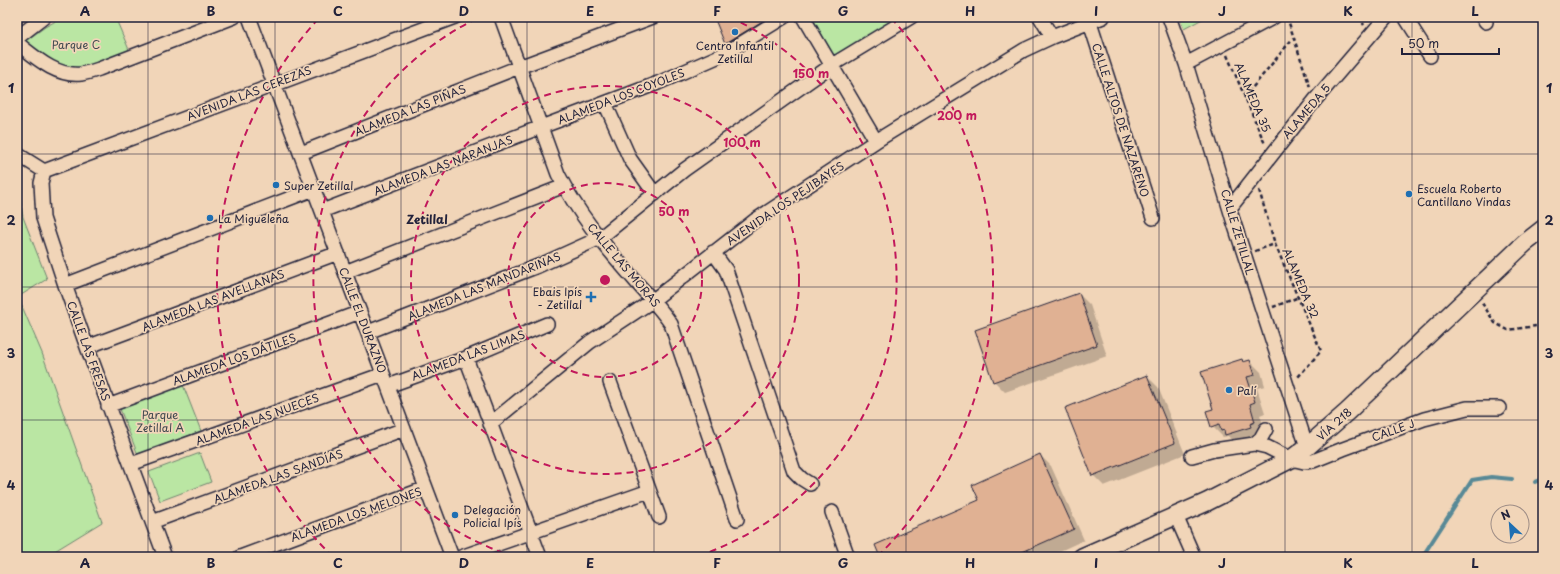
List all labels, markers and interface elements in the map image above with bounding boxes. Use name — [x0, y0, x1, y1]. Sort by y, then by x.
text: A — [80, 1, 90, 20]
text: B — [207, 1, 216, 20]
text: C — [333, 1, 343, 20]
text: D — [459, 1, 469, 20]
text: E — [586, 1, 594, 20]
text: F — [713, 1, 721, 20]
text: G — [838, 1, 848, 20]
text: H — [965, 1, 975, 20]
text: I — [1094, 1, 1098, 20]
text: J — [1218, 1, 1226, 20]
text: K — [1343, 1, 1353, 20]
text: L — [1471, 1, 1479, 20]
marker: Centro Infantil Zetillal — [730, 27, 740, 37]
scale bar — [1402, 30, 1499, 56]
text: 50 m — [1408, 34, 1439, 52]
park label: Parque C — [52, 36, 100, 53]
place label: Centro Infantil Zetillal — [696, 37, 774, 67]
street label: CALLE ALTOS DE NAZARENO — [1088, 41, 1154, 199]
street label: ALAMEDA 35 — [1231, 59, 1275, 135]
street label: AVENIDA LAS CEREZAS — [184, 61, 314, 125]
street label: ALAMEDA LOS COYOLES — [555, 64, 687, 128]
text: 150 m — [793, 64, 829, 82]
text: 1 — [8, 78, 14, 97]
text: 1 — [1546, 78, 1552, 97]
street label: ALAMEDA LAS PIÑAS — [352, 80, 468, 140]
street label: ALAMEDA 5 — [1278, 80, 1334, 142]
text: 200 m — [937, 106, 977, 124]
street label: ALAMEDA LAS NARANJAS — [371, 131, 515, 199]
text: 100 m — [723, 133, 761, 151]
street label: AVENIDA LOS PEJIBAYES — [723, 157, 847, 249]
place label: Super Zetillal — [284, 177, 353, 194]
marker: Super Zetillal — [271, 180, 281, 190]
place label: Escuela Roberto Cantillano Vindas — [1417, 180, 1511, 210]
street label: CALLE ZETILLAL — [1217, 187, 1259, 278]
marker: Escuela Roberto Cantillano Vindas — [1404, 189, 1414, 199]
text: 50 m — [658, 202, 690, 220]
text: 2 — [6, 210, 16, 229]
place label: La Migueleña — [218, 210, 289, 227]
district label: Zetillal — [406, 210, 448, 228]
text: 2 — [1544, 210, 1554, 229]
marker: La Migueleña — [205, 213, 215, 223]
street label: CALLE LAS MORAS — [584, 219, 664, 311]
street label: ALAMEDA 32 — [1279, 245, 1324, 321]
street label: ALAMEDA LAS MANDARINAS — [405, 247, 563, 325]
street label: ALAMEDA LAS AVELLANAS — [139, 265, 287, 335]
street label: CALLE EL DURAZNO — [335, 265, 391, 376]
centre of rings — [598, 273, 612, 287]
place label: Ebais Ipís - Zetillal — [533, 283, 582, 313]
marker: Ebais Ipís - Zetillal — [585, 291, 597, 303]
street label: CALLE LAS FRESAS — [63, 299, 115, 403]
street label: ALAMEDA LAS LIMAS — [409, 325, 527, 385]
street label: ALAMEDA LOS DÁTILES — [170, 329, 298, 389]
text: 3 — [7, 343, 16, 362]
text: 3 — [1545, 343, 1554, 362]
place label: Palí — [1237, 382, 1257, 399]
marker: Palí — [1224, 385, 1234, 395]
street label: ALAMEDA LAS NUECES — [193, 389, 321, 449]
street label: VÍA 218 — [1313, 404, 1355, 444]
park label: Parque Zetillal A — [136, 406, 184, 436]
street label: CALLE J — [1369, 414, 1417, 446]
street label: ALAMEDA LAS SANDÍAS — [211, 445, 345, 507]
text: 4 — [7, 475, 16, 494]
text: 4 — [1545, 475, 1554, 494]
street label: ALAMEDA LOS MELONES — [288, 482, 424, 546]
place label: Delegación Policial Ipís — [463, 501, 522, 531]
north arrow — [1490, 504, 1530, 544]
text: N — [1498, 505, 1513, 524]
marker: Delegación Policial Ipís — [450, 510, 460, 520]
text: A — [80, 553, 90, 572]
text: B — [207, 553, 216, 572]
text: C — [333, 553, 343, 572]
text: D — [459, 553, 469, 572]
text: E — [586, 553, 594, 572]
text: F — [713, 553, 721, 572]
text: G — [838, 553, 848, 572]
text: H — [965, 553, 975, 572]
text: I — [1094, 553, 1098, 572]
text: J — [1218, 553, 1226, 572]
text: K — [1343, 553, 1353, 572]
text: L — [1471, 553, 1479, 572]

